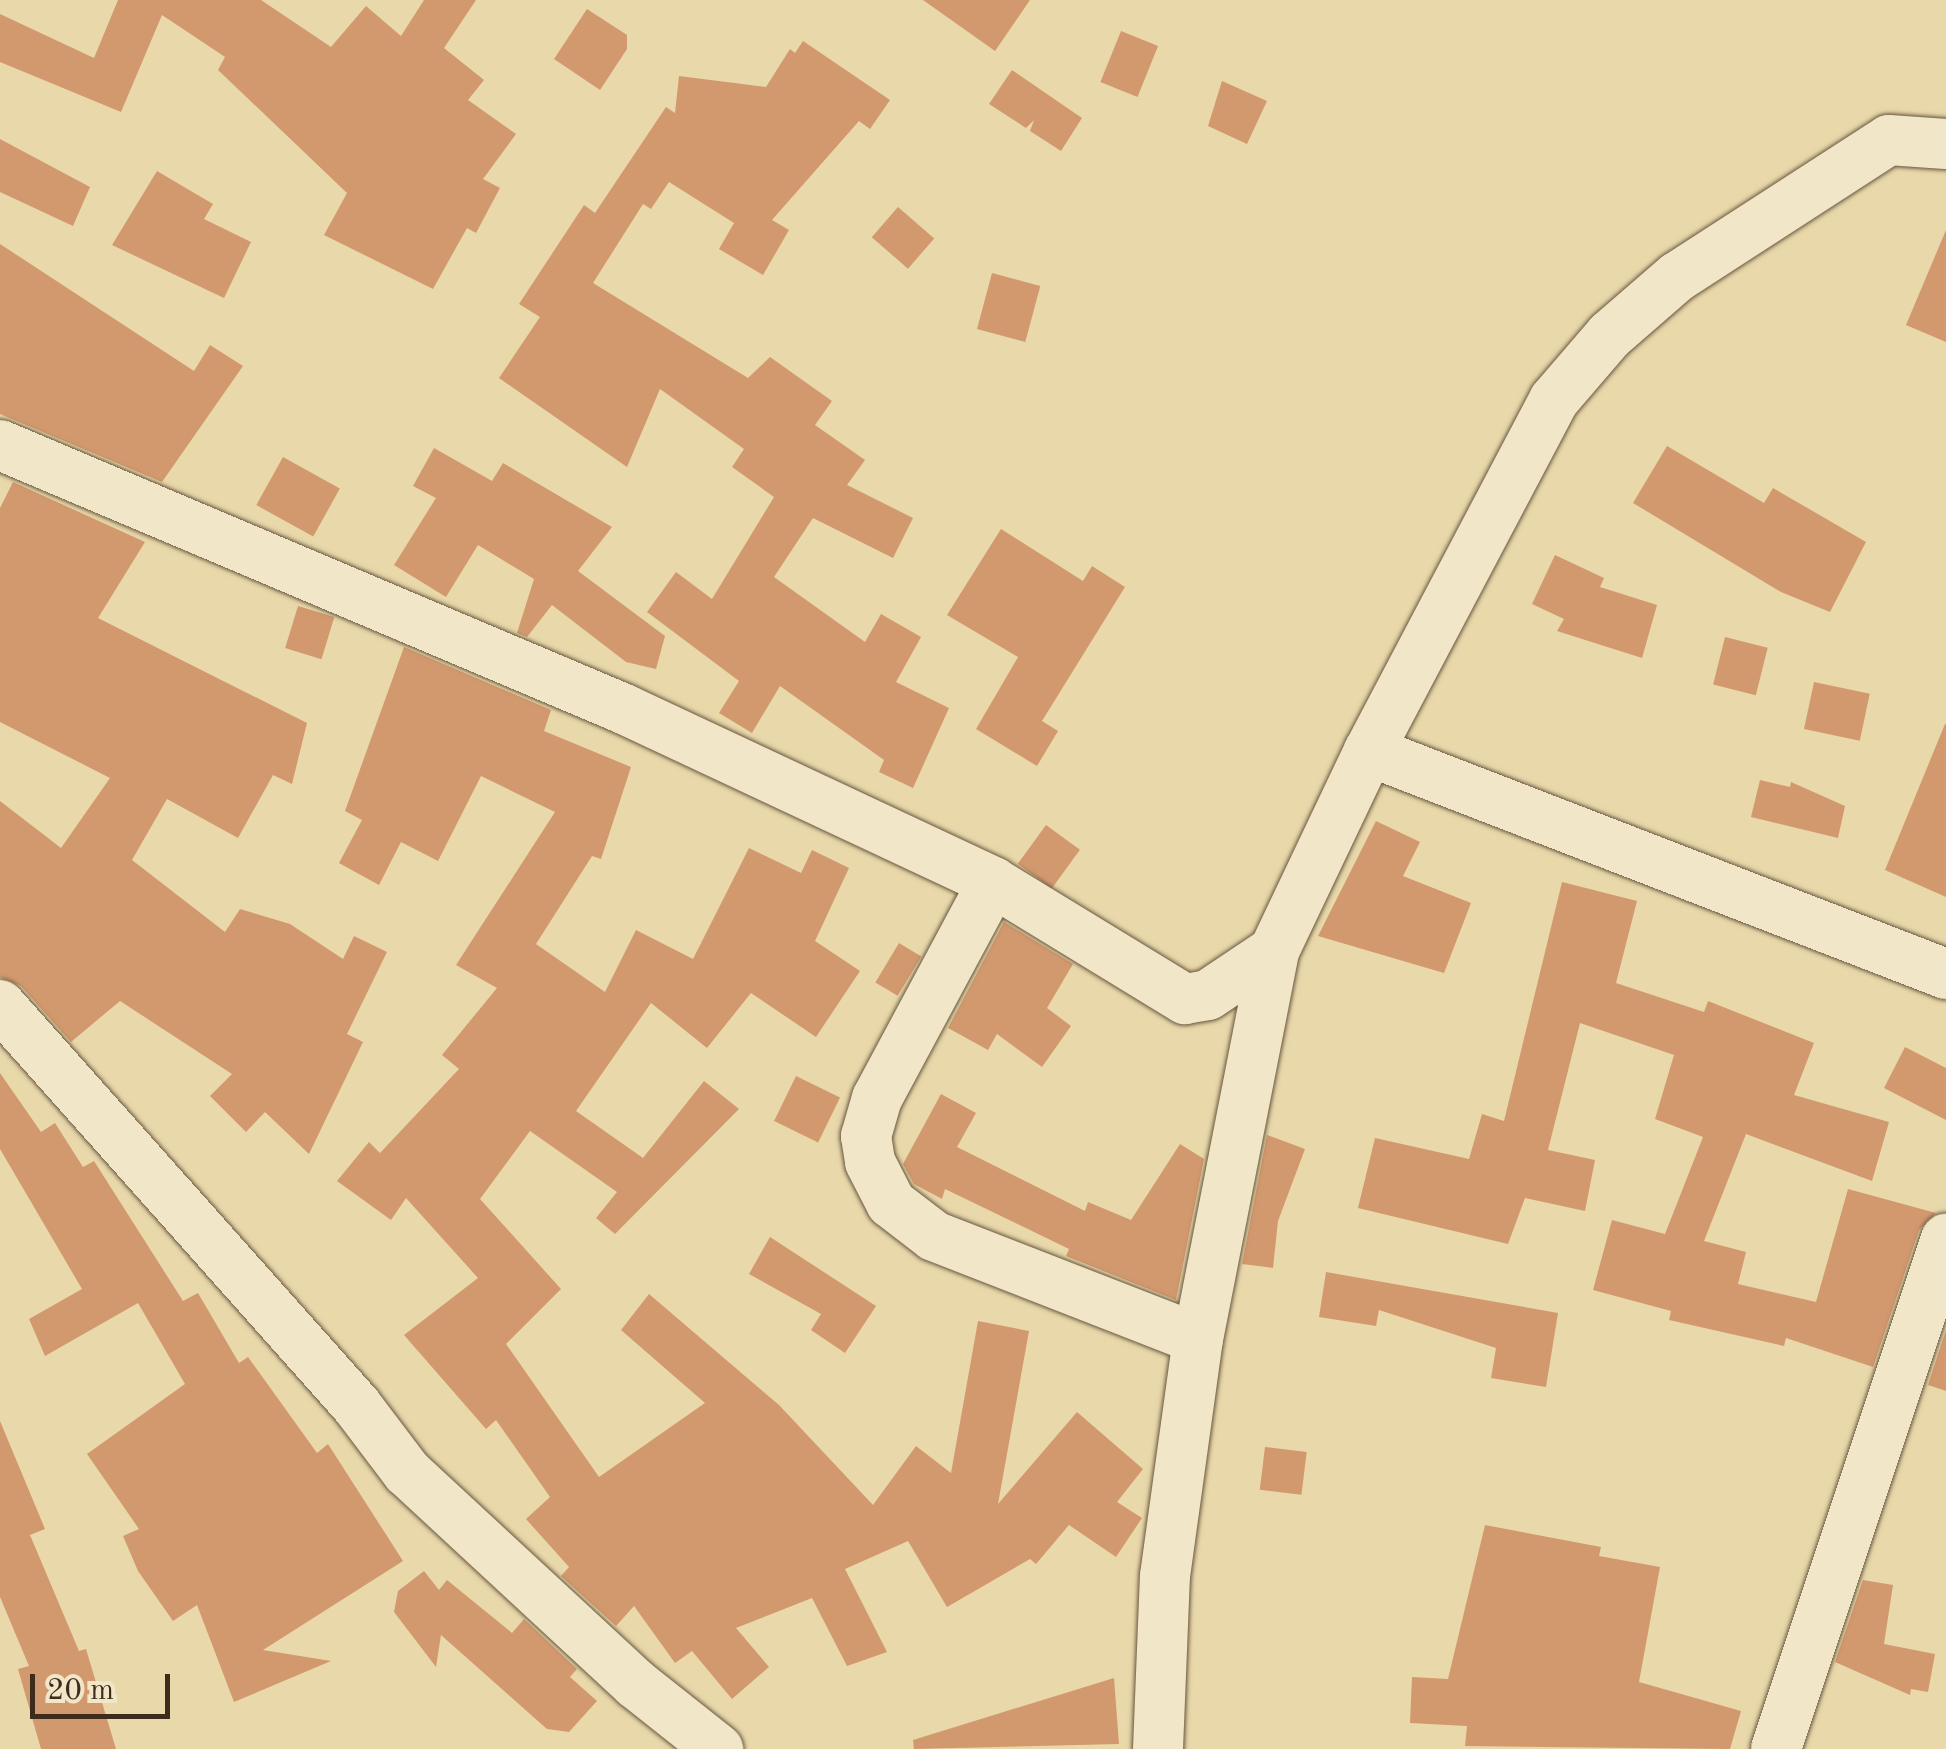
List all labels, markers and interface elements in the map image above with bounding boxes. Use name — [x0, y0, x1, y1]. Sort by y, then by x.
scale bar — [35, 1654, 175, 1716]
text: 20 m — [47, 1676, 114, 1706]

